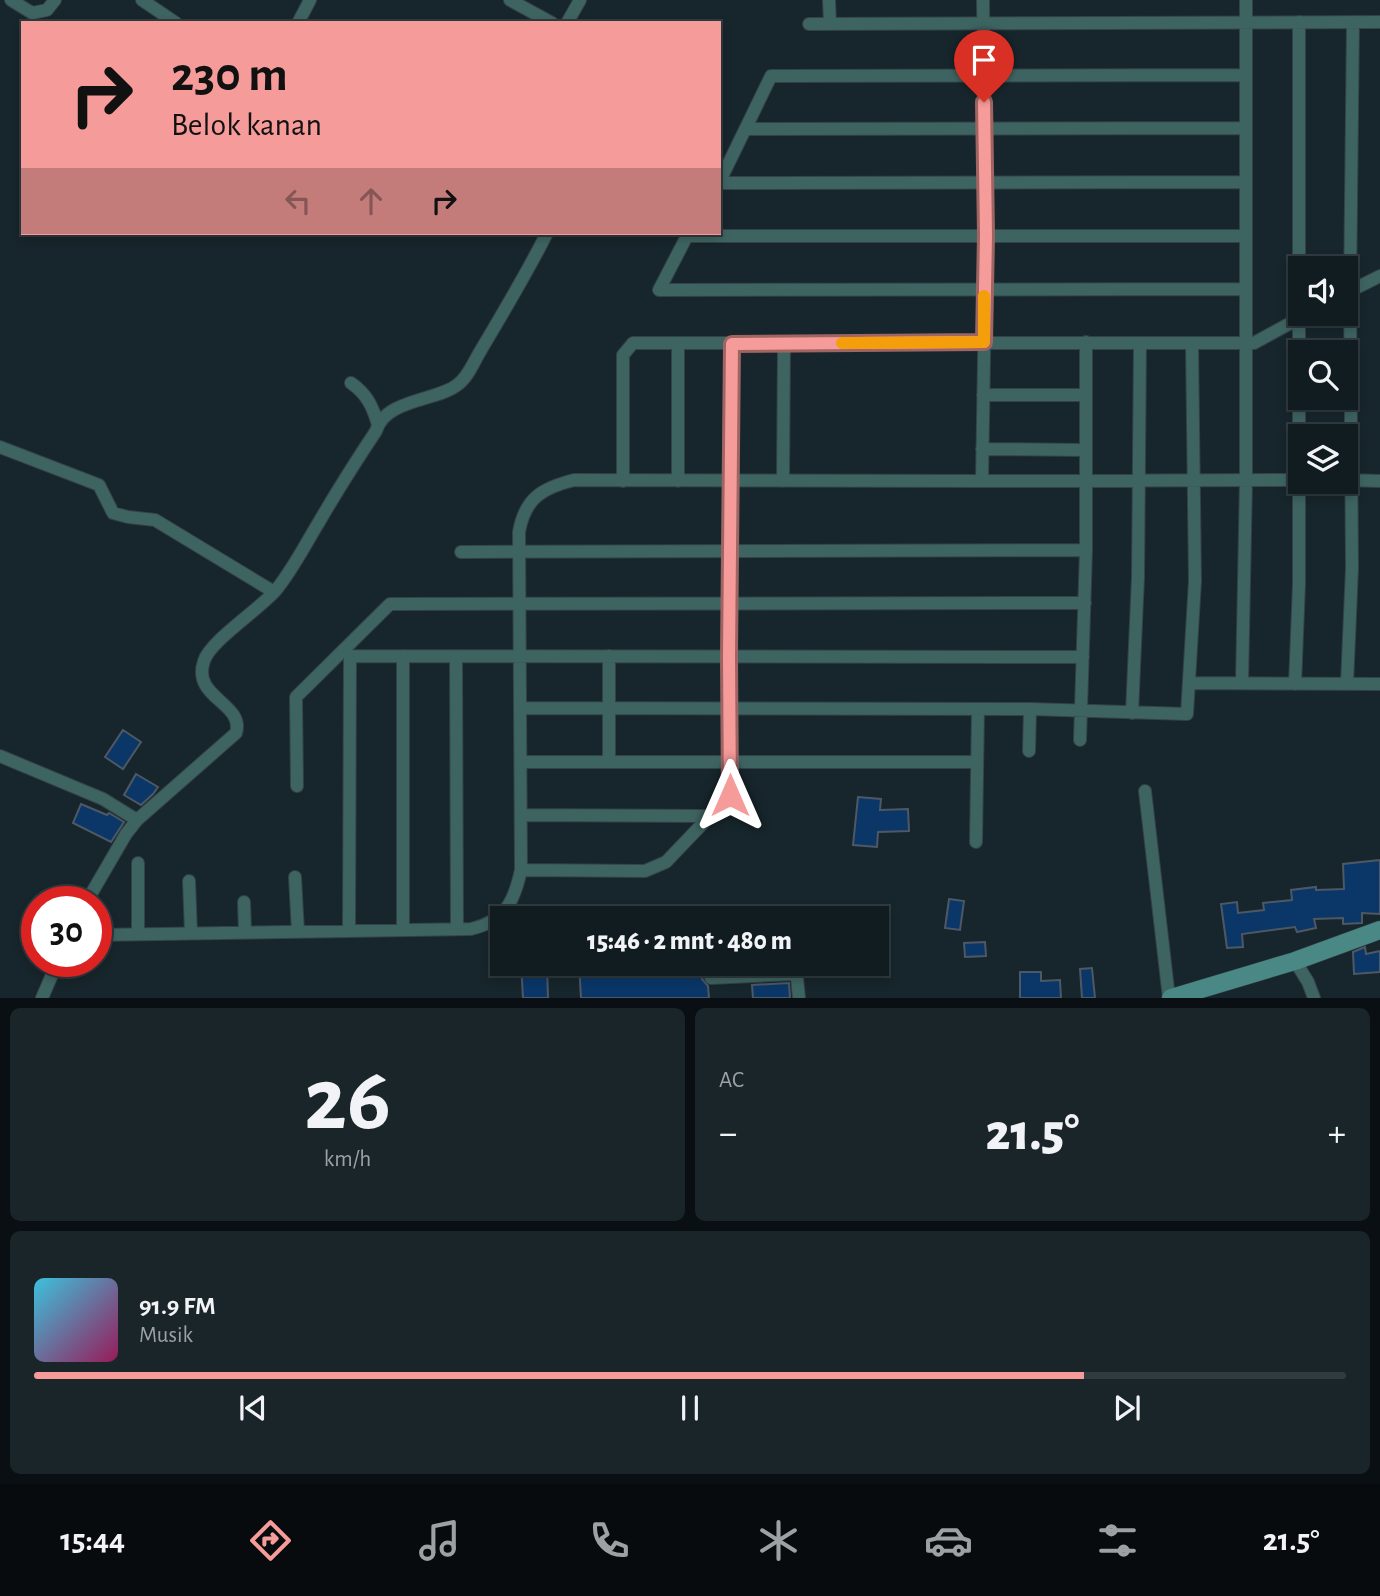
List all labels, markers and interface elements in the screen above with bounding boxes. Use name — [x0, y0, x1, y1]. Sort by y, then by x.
pin — [954, 30, 1014, 102]
icon: arrive — [965, 41, 1003, 79]
icon: right — [56, 49, 147, 140]
text: 230 m — [171, 51, 288, 100]
text: Belok kanan — [171, 109, 322, 141]
icon: left — [279, 182, 317, 220]
icon: ahead — [352, 182, 390, 220]
icon: right — [425, 182, 463, 220]
map controls — [1288, 256, 1358, 494]
button: sound — [1288, 256, 1358, 326]
button: search — [1288, 340, 1358, 410]
button: layers — [1288, 424, 1358, 494]
position arrow — [693, 758, 767, 832]
speed limit sign: 30 — [21, 886, 112, 977]
text: 15:46 · 2 mnt · 480 m — [587, 928, 792, 954]
text: 26 — [304, 1055, 391, 1146]
text: AC — [719, 1069, 744, 1092]
text: 21.5° — [986, 1107, 1079, 1159]
text: − — [719, 1115, 737, 1153]
text: + — [1328, 1115, 1346, 1153]
text: km/h — [324, 1148, 371, 1171]
text: 91.9 FM — [139, 1293, 216, 1319]
text: Musik — [139, 1324, 193, 1347]
icon: previous — [234, 1389, 272, 1427]
icon: pause — [671, 1389, 709, 1427]
icon: next — [1108, 1389, 1146, 1427]
icon: directions — [246, 1516, 295, 1565]
icon: music — [415, 1516, 464, 1565]
icon: phone — [585, 1516, 634, 1565]
icon: climate — [754, 1516, 803, 1565]
icon: car — [924, 1516, 973, 1565]
icon: filters — [1093, 1516, 1142, 1565]
text: 15:44 — [60, 1524, 125, 1556]
text: 21.5° — [1263, 1524, 1320, 1556]

